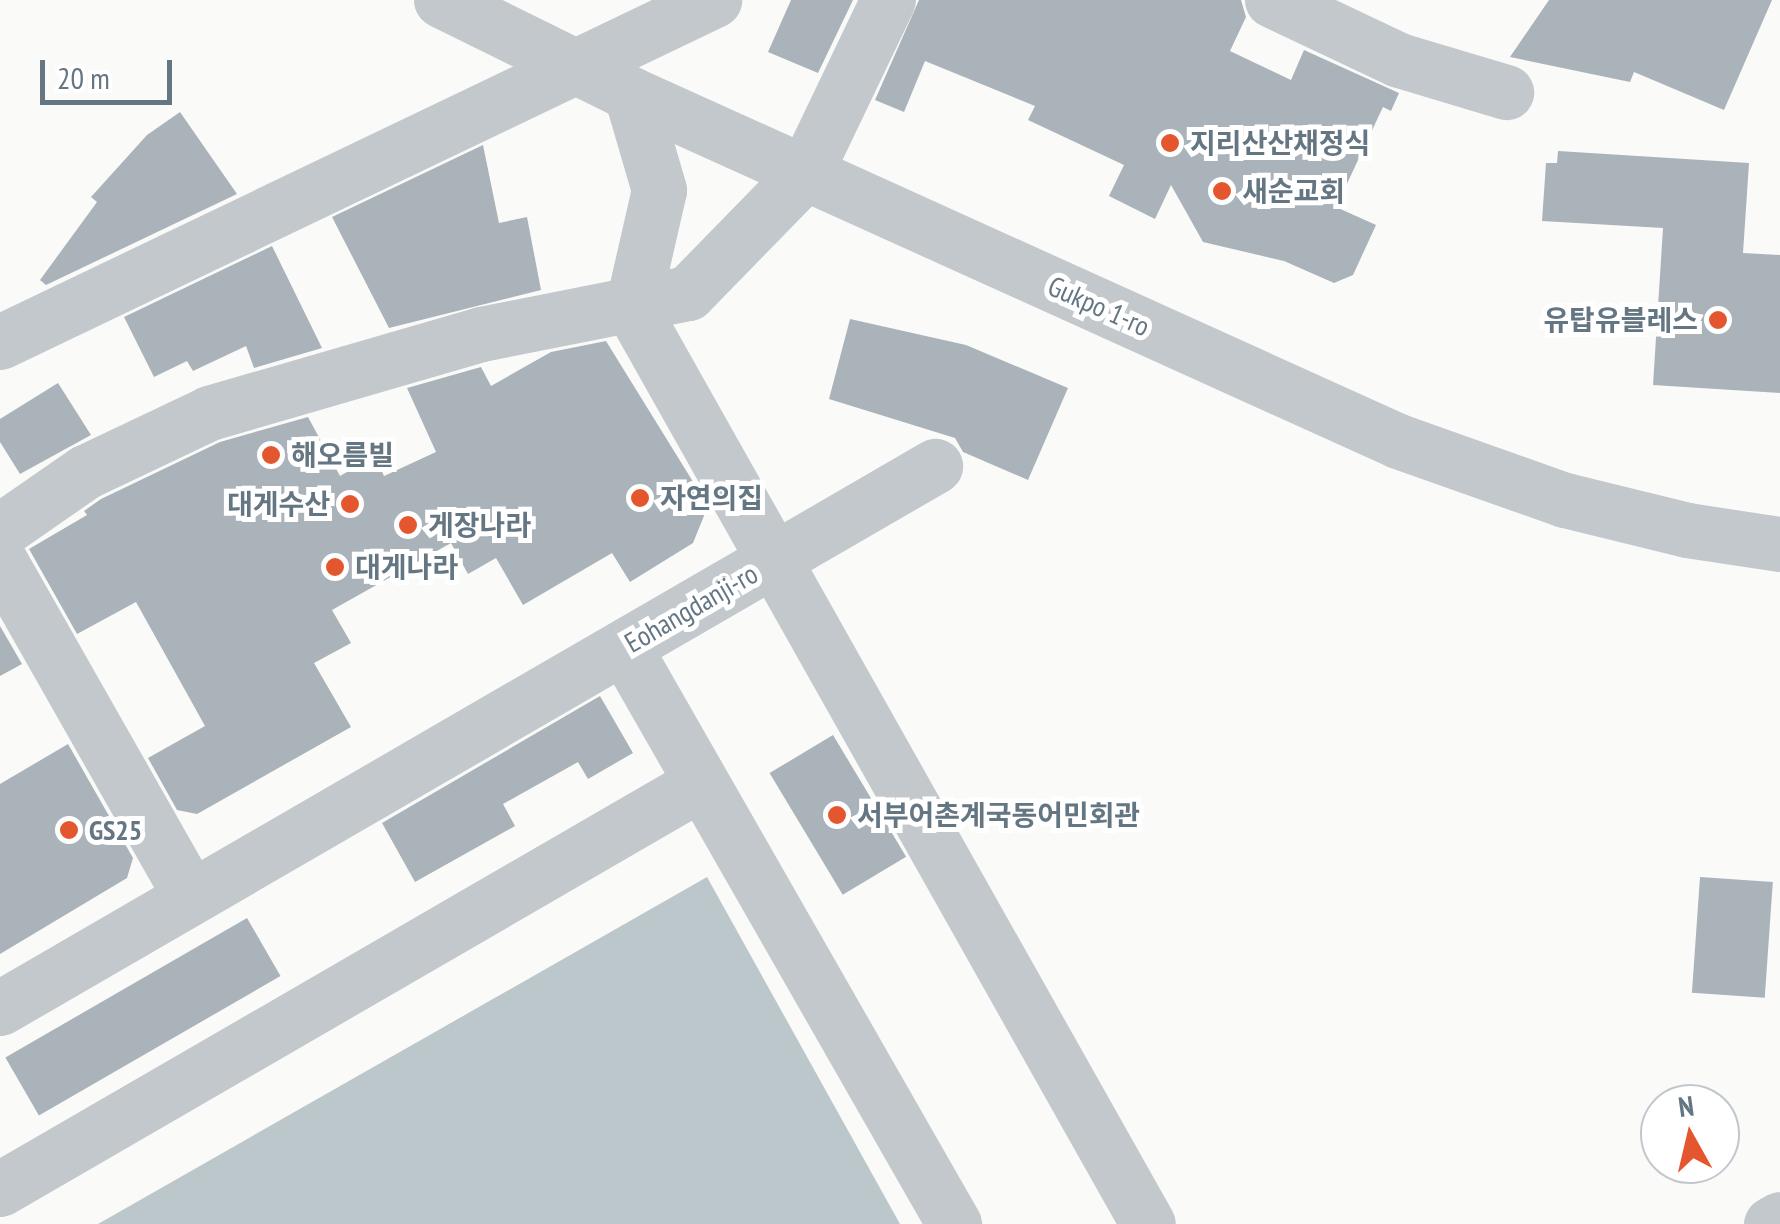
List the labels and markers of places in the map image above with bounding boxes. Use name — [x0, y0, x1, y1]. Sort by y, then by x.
place label: 지리산산채정식 — [1190, 126, 1370, 160]
marker: 지리산산채정식 — [1159, 132, 1181, 154]
place label: 새순교회 — [1242, 174, 1345, 208]
marker: 새순교회 — [1211, 180, 1233, 202]
place label: 유탑유블레스 — [1543, 303, 1698, 337]
marker: 유탑유블레스 — [1707, 309, 1729, 331]
place label: 해오름빌 — [291, 438, 394, 472]
marker: 해오름빌 — [260, 444, 282, 466]
place label: 자연의집 — [660, 481, 763, 515]
place label: 대게수산 — [227, 487, 330, 521]
marker: 자연의집 — [629, 487, 651, 509]
marker: 대게수산 — [339, 493, 361, 515]
place label: 게장나라 — [428, 508, 531, 542]
marker: 게장나라 — [397, 514, 419, 536]
place label: 대게나라 — [355, 550, 458, 584]
marker: 대게나라 — [324, 556, 346, 578]
place label: 서부어촌계국동어민회관 — [857, 798, 1140, 832]
marker: 서부어촌계국동어민회관 — [826, 804, 848, 826]
place label: GS25 — [89, 813, 142, 847]
marker: GS25 — [58, 819, 80, 841]

